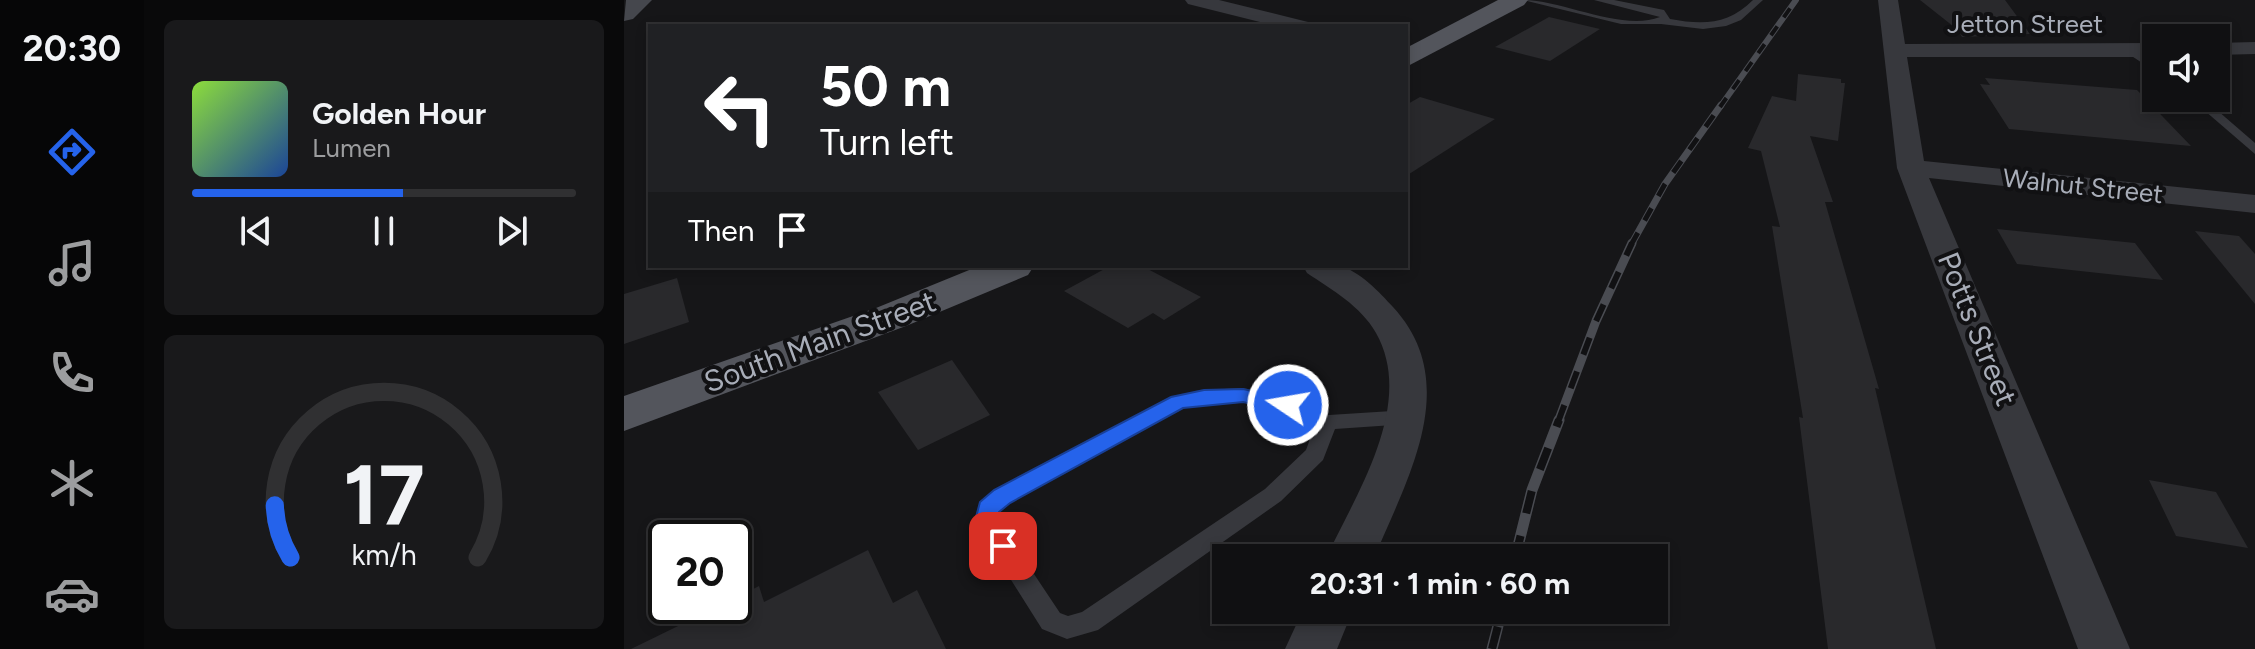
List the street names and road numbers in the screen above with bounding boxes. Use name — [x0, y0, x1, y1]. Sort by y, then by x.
street label: Jetton Street — [1947, 8, 2103, 40]
street label: Walnut Street — [2001, 162, 2165, 210]
street label: Potts Street — [1930, 247, 2025, 411]
street label: South Main Street — [699, 282, 941, 401]

